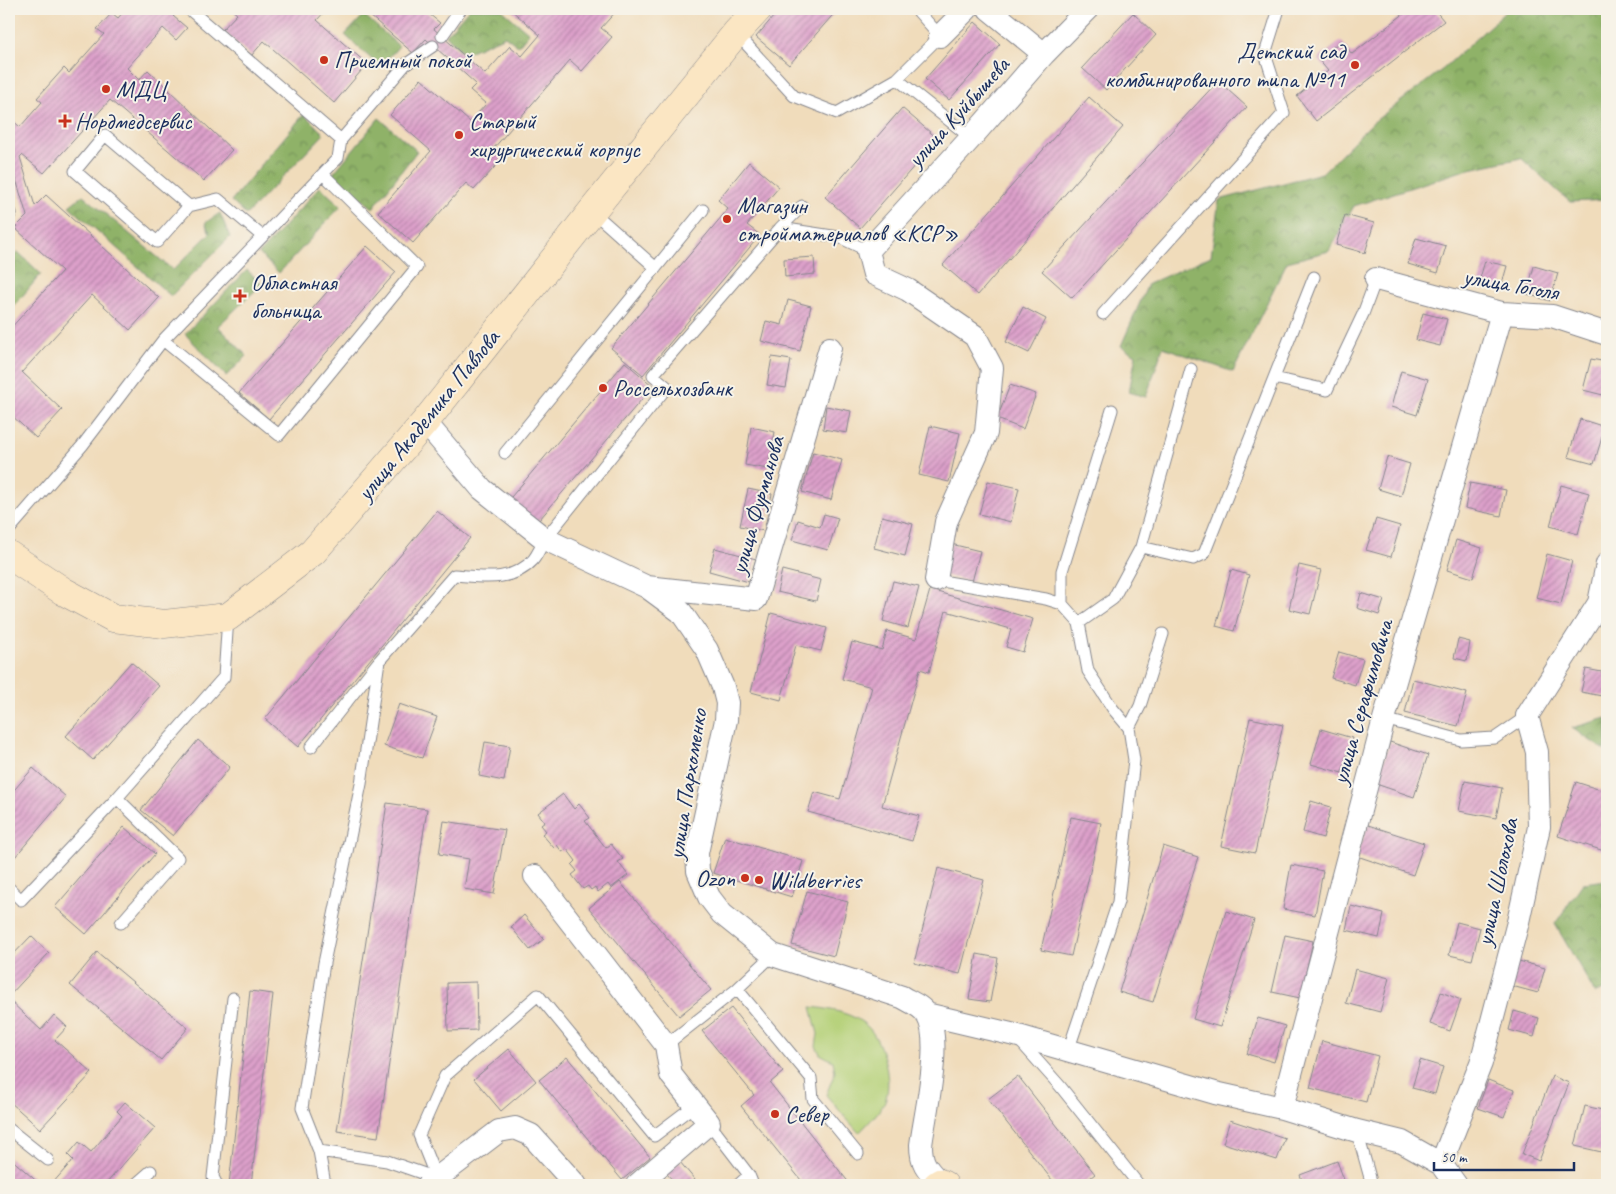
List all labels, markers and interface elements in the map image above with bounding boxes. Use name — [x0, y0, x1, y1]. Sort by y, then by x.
place label: Детский сад комбинированного типа №11 — [1105, 36, 1347, 94]
place label: Приемный покой — [334, 45, 473, 75]
street label: улица Куйбышева — [899, 49, 1017, 175]
marker: Приемный покой — [318, 54, 330, 66]
marker: Детский сад комбинированного типа №11 — [1349, 59, 1361, 71]
place label: МДЦ — [116, 74, 169, 104]
marker: МДЦ — [100, 83, 112, 95]
place label: Нордмедсервис — [75, 106, 193, 136]
place label: Старый хирургический корпус — [469, 106, 641, 164]
marker: Нордмедсервис — [59, 115, 71, 127]
marker: Старый хирургический корпус — [453, 129, 465, 141]
place label: Магазин стройматериалов «КСР» — [737, 190, 959, 248]
marker: Магазин стройматериалов «КСР» — [721, 213, 733, 225]
street label: улица Гоголя — [1459, 261, 1563, 307]
place label: Областная больница — [251, 267, 338, 325]
marker: Областная больница — [233, 289, 247, 303]
street label: улица Академика Павлова — [349, 322, 507, 508]
place label: Россельхозбанк — [613, 373, 734, 403]
marker: Россельхозбанк — [597, 382, 609, 394]
street label: улица Фурманова — [722, 431, 791, 579]
street label: улица Серафимовича — [1324, 614, 1400, 790]
street label: улица Пархоменко — [660, 705, 714, 863]
street label: улица Шолохова — [1468, 814, 1525, 950]
place label: Ozon — [696, 863, 735, 893]
place label: Wildberries — [769, 865, 863, 895]
marker: Ozon — [739, 872, 751, 884]
marker: Wildberries — [753, 874, 765, 886]
place label: Север — [785, 1099, 830, 1129]
marker: Север — [769, 1108, 781, 1120]
scale bar — [1434, 1139, 1574, 1171]
text: 50 m — [1441, 1148, 1468, 1167]

